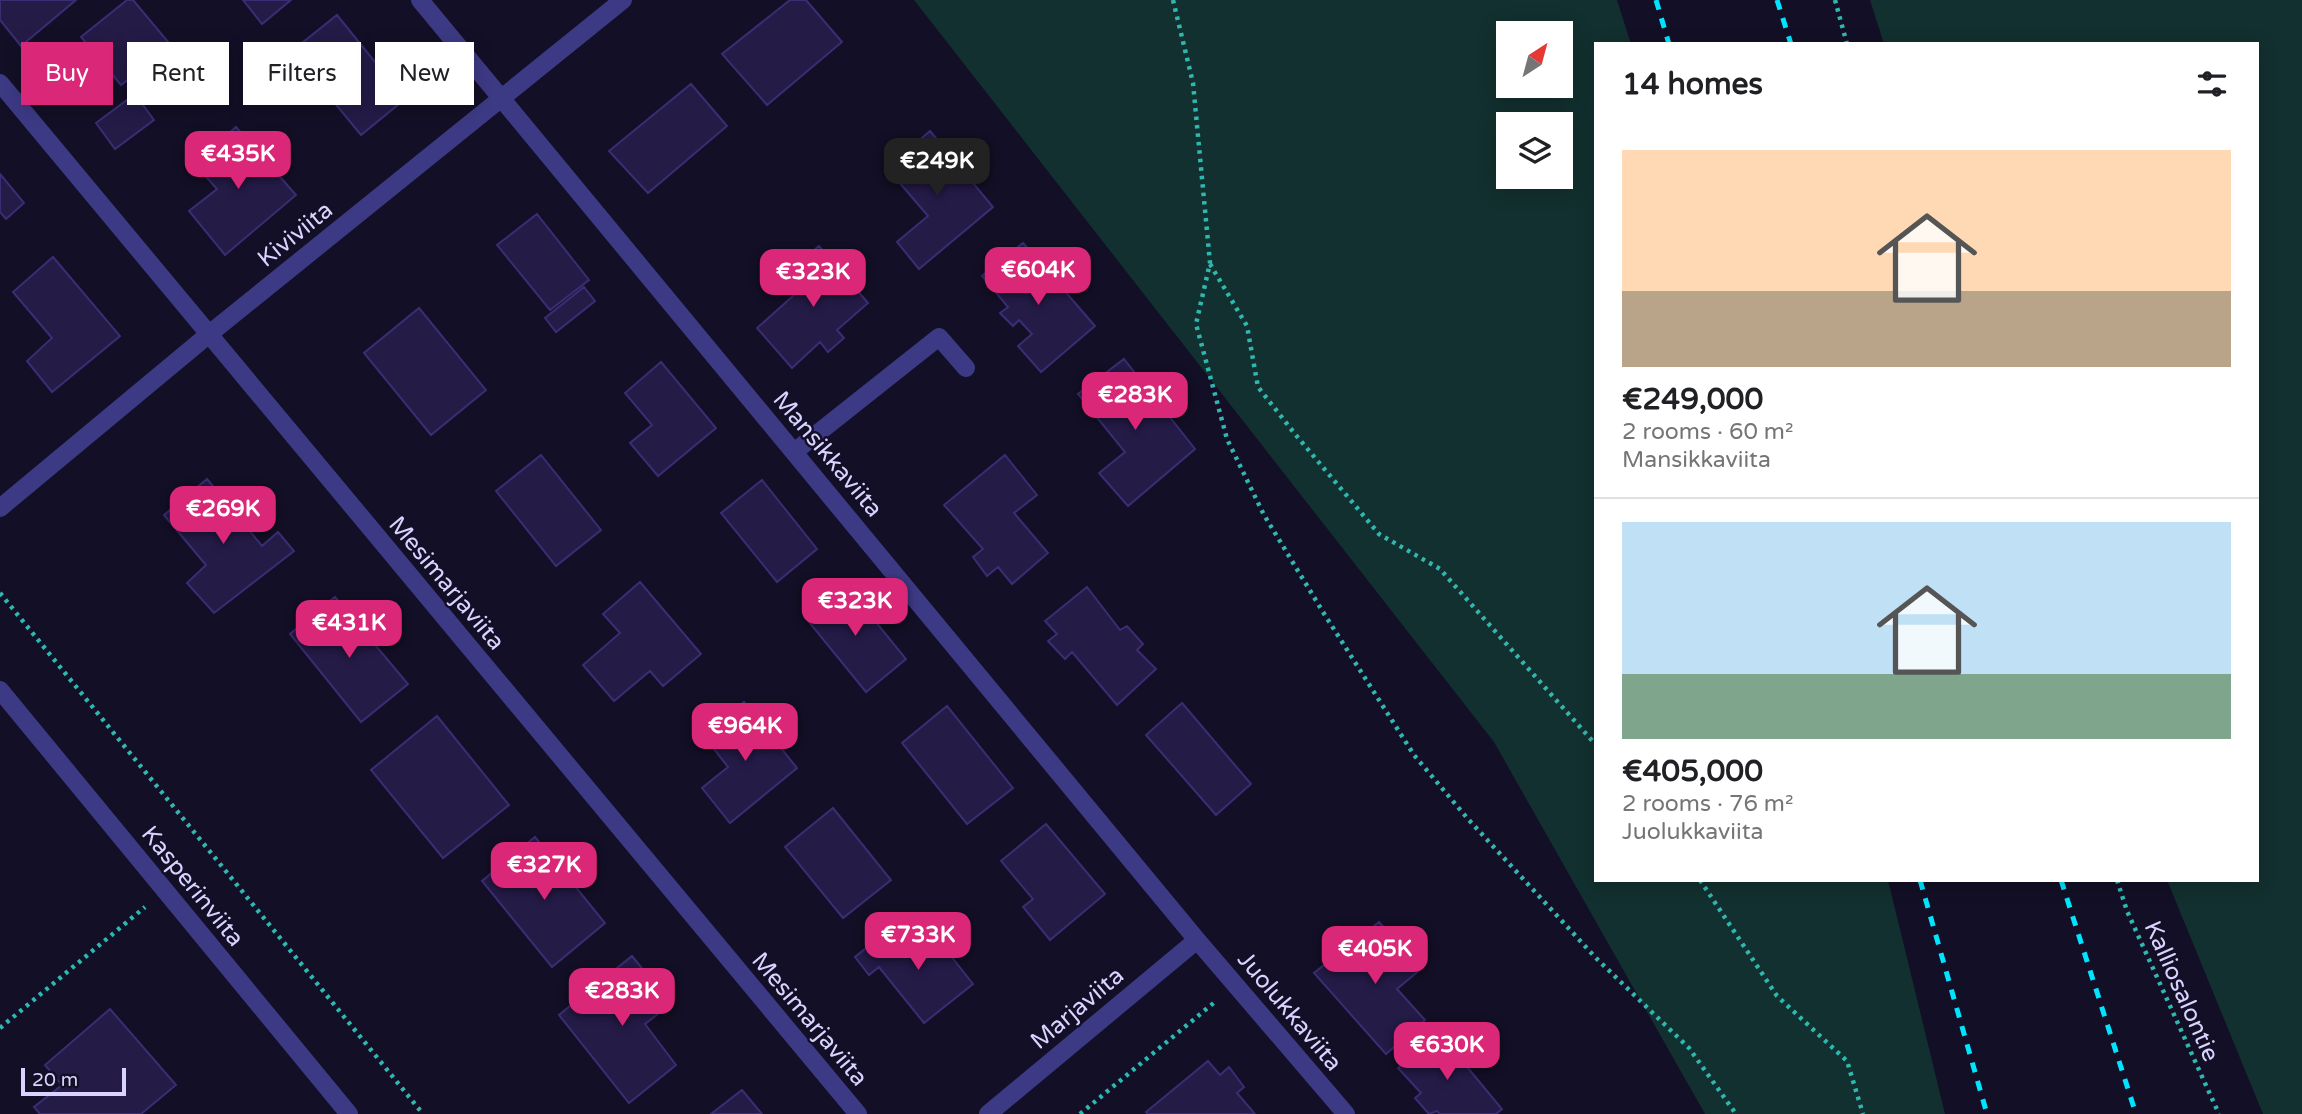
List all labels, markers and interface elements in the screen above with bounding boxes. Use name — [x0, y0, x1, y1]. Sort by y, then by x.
north arrow — [1496, 21, 1573, 98]
map controls — [1496, 21, 1573, 189]
chip: Buy — [21, 42, 113, 105]
chip: Rent — [127, 42, 229, 105]
chip: Filters — [243, 42, 361, 105]
chip: New — [375, 42, 474, 105]
icon: filters — [2193, 65, 2231, 103]
text: 14 homes — [1622, 66, 1763, 103]
button: layers — [1496, 112, 1573, 189]
pin: €435K — [189, 132, 287, 191]
pin: €249K — [888, 138, 986, 198]
text: €435K — [201, 140, 275, 168]
text: €249K — [900, 147, 974, 175]
street label: Kiviviita — [252, 195, 339, 273]
icon: home — [1864, 195, 1990, 321]
pin: €604K — [989, 247, 1087, 307]
pin: €323K — [764, 250, 862, 309]
text: €604K — [1001, 256, 1075, 284]
text: €323K — [776, 258, 850, 286]
pin: €283K — [1086, 372, 1184, 432]
text: €283K — [1098, 381, 1172, 409]
text: €249,000 — [1622, 381, 1763, 418]
street label: Mansikkaviita — [767, 386, 889, 523]
text: 2 rooms · 60 m² — [1622, 418, 1793, 446]
text: Mansikkaviita — [1622, 446, 1771, 474]
pin: €269K — [174, 486, 272, 546]
text: €269K — [186, 495, 260, 523]
street label: Mesimarjaviita — [382, 511, 511, 656]
icon: home — [1864, 567, 1990, 693]
pin: €323K — [806, 578, 904, 638]
text: €323K — [818, 587, 892, 615]
pin: €431K — [300, 600, 398, 660]
text: €431K — [312, 609, 386, 637]
pin: €964K — [696, 704, 794, 763]
text: €964K — [708, 712, 782, 740]
text: €405,000 — [1622, 753, 1763, 790]
text: 2 rooms · 76 m² — [1622, 790, 1793, 818]
text: Juolukkaviita — [1622, 818, 1763, 846]
street label: Kasperinviita — [135, 820, 250, 952]
pin: €327K — [495, 842, 593, 902]
text: €327K — [507, 851, 581, 879]
pin: €733K — [869, 912, 967, 972]
street label: Kalliosalontie — [2138, 916, 2225, 1066]
text: €733K — [881, 921, 955, 949]
pin: €405K — [1326, 926, 1424, 986]
text: €405K — [1338, 935, 1412, 963]
street label: Juolukkaviita — [1231, 945, 1348, 1077]
street label: Mesimarjaviita — [745, 947, 874, 1092]
street label: Marjaviita — [1025, 961, 1130, 1056]
pin: €283K — [573, 968, 671, 1028]
text: €283K — [585, 977, 659, 1005]
pin: €630K — [1398, 1023, 1496, 1082]
text: €630K — [1410, 1031, 1484, 1059]
scale bar — [21, 1065, 126, 1097]
text: 20 m — [32, 1069, 78, 1091]

